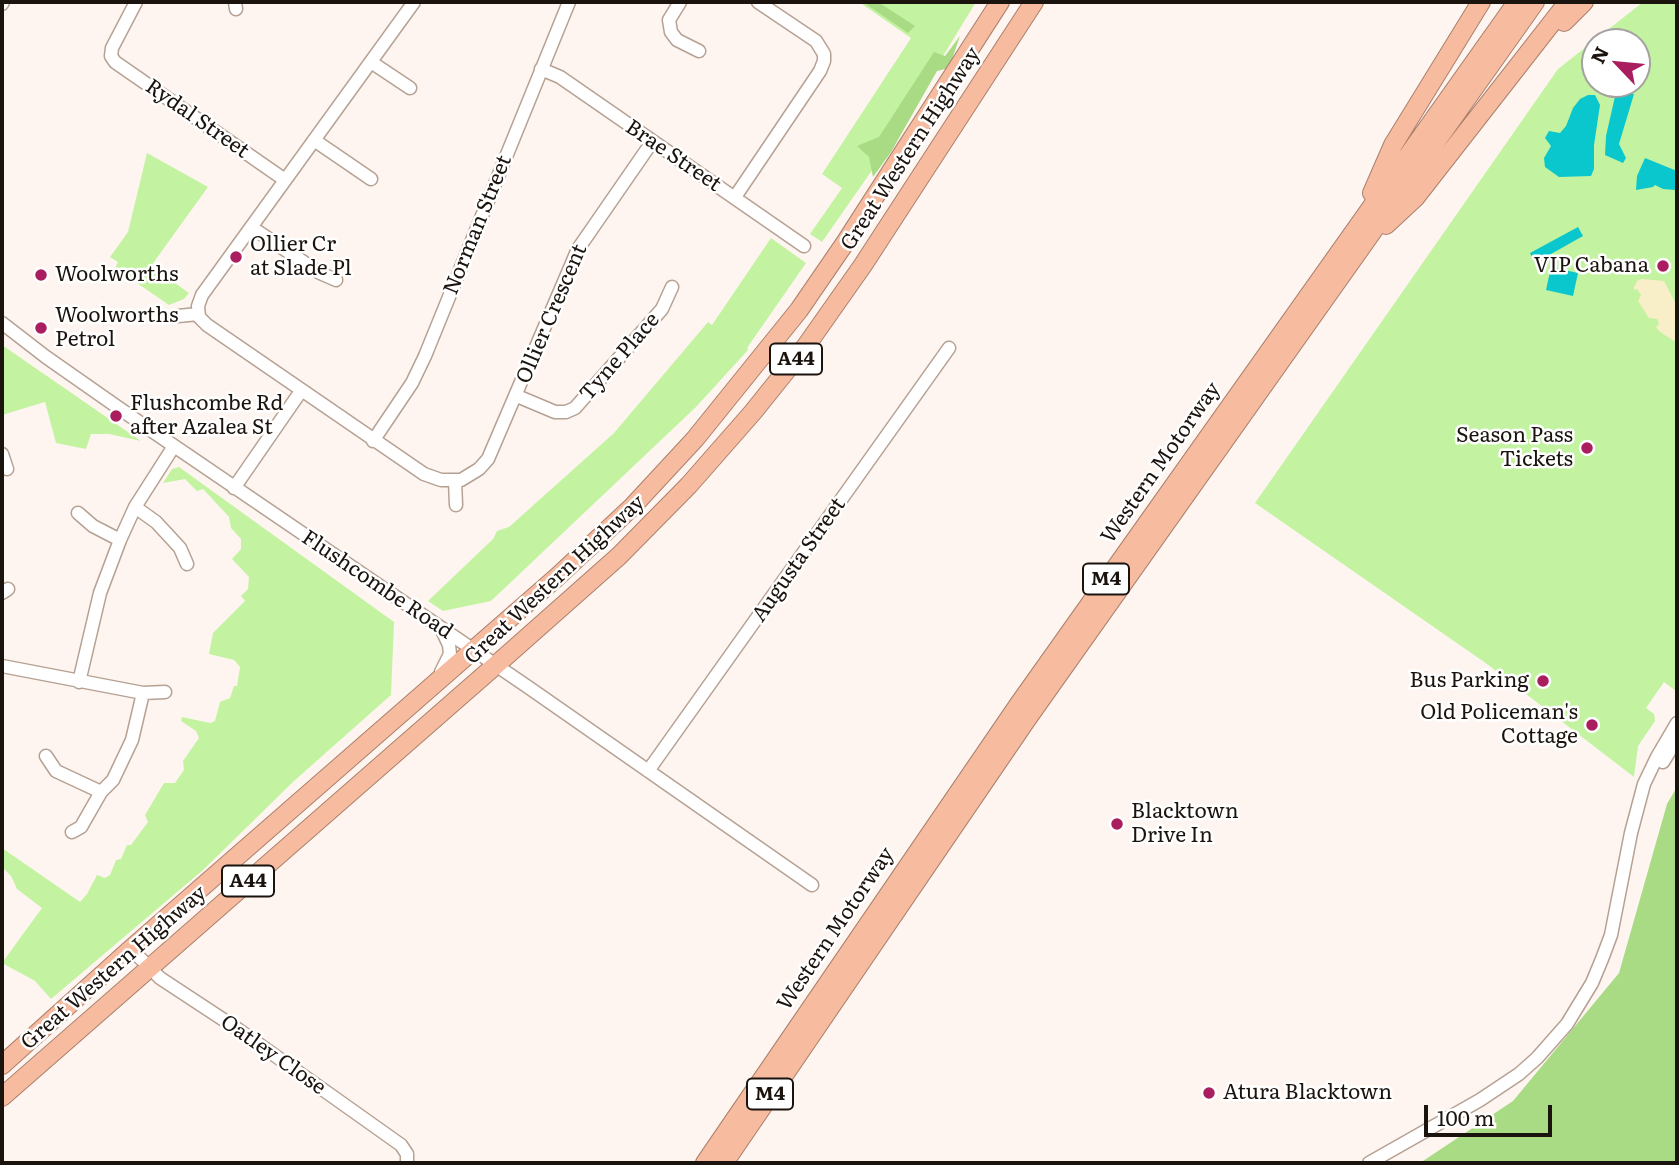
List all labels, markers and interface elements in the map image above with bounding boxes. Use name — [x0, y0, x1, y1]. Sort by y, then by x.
north arrow — [1581, 28, 1651, 98]
text: N — [1583, 41, 1615, 68]
street label: Great Western Highway — [836, 43, 986, 255]
street label: Rydal Street — [140, 74, 254, 164]
street label: Brae Street — [620, 115, 726, 197]
street label: Norman Street — [439, 152, 517, 298]
place label: Ollier Cr at Slade Pl — [250, 232, 352, 282]
street label: Ollier Crescent — [511, 241, 593, 387]
marker: Ollier Cr at Slade Pl — [228, 249, 244, 265]
place label: VIP Cabana — [1534, 253, 1649, 279]
marker: VIP Cabana — [1655, 258, 1671, 274]
place label: Woolworths — [55, 262, 179, 288]
marker: Woolworths — [33, 267, 49, 283]
place label: Woolworths Petrol — [55, 303, 179, 353]
street label: Tyne Place — [575, 308, 665, 406]
marker: Woolworths Petrol — [33, 320, 49, 336]
road number: A44 — [770, 344, 822, 374]
street label: Western Motorway — [1096, 377, 1226, 549]
place label: Flushcombe Rd after Azalea St — [130, 391, 283, 441]
marker: Flushcombe Rd after Azalea St — [108, 408, 124, 424]
place label: Season Pass Tickets — [1456, 423, 1573, 473]
marker: Season Pass Tickets — [1579, 440, 1595, 456]
street label: Great Western Highway — [460, 490, 650, 670]
street label: Augusta Street — [747, 493, 851, 627]
street label: Flushcombe Road — [297, 525, 457, 645]
road number: M4 — [1083, 564, 1129, 594]
place label: Bus Parking — [1409, 668, 1529, 694]
marker: Bus Parking — [1535, 673, 1551, 689]
place label: Old Policeman's Cottage — [1420, 700, 1578, 750]
marker: Old Policeman's Cottage — [1584, 717, 1600, 733]
place label: Blacktown Drive In — [1131, 799, 1239, 849]
marker: Blacktown Drive In — [1109, 816, 1125, 832]
street label: Western Motorway — [772, 843, 900, 1015]
road number: A44 — [222, 866, 274, 897]
street label: Great Western Highway — [16, 881, 212, 1055]
street label: Oatley Close — [216, 1010, 330, 1100]
road number: M4 — [747, 1078, 793, 1110]
place label: Atura Blacktown — [1223, 1080, 1392, 1106]
marker: Atura Blacktown — [1201, 1085, 1217, 1101]
scale bar — [1427, 1092, 1555, 1136]
text: 100 m — [1437, 1101, 1494, 1132]

